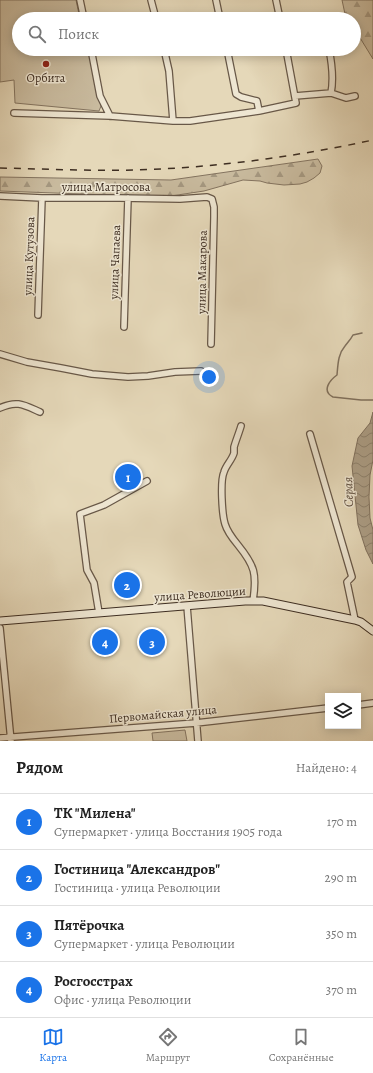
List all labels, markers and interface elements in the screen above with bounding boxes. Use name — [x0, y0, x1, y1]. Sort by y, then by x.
search box — [12, 12, 361, 56]
icon: search — [26, 23, 48, 45]
text: Поиск — [58, 24, 99, 44]
marker: Орбита — [41, 59, 51, 69]
place label: Орбита — [27, 70, 66, 86]
street label: улица Матросова — [61, 179, 151, 195]
street label: улица Кутузова — [20, 216, 38, 297]
street label: улица Чапаева — [106, 224, 124, 301]
street label: улица Макарова — [193, 230, 211, 315]
your location — [199, 367, 219, 387]
pin: 1 — [115, 462, 141, 492]
water label: Серая — [339, 476, 357, 507]
pin: 2 — [114, 570, 140, 600]
street label: улица Революции — [153, 583, 246, 605]
pin: 4 — [92, 627, 118, 657]
pin: 3 — [139, 627, 165, 657]
map controls — [325, 693, 361, 729]
button: layers — [325, 693, 361, 729]
street label: Первомайская улица — [109, 701, 218, 727]
text: Рядом — [16, 756, 63, 779]
text: Найдено: 4 — [296, 759, 357, 776]
text: ТК "Милена" — [54, 803, 136, 823]
text: 1 — [27, 813, 31, 830]
text: 170 m — [327, 813, 357, 830]
text: Супермаркет · улица Восстания 1905 года — [54, 823, 282, 840]
text: Гостиница "Александров" — [54, 859, 220, 879]
text: 2 — [26, 869, 32, 886]
text: 290 m — [325, 869, 357, 886]
text: Гостиница · улица Революции — [54, 879, 221, 896]
text: Пятёрочка — [54, 915, 124, 935]
text: 3 — [26, 925, 32, 942]
text: 350 m — [326, 925, 357, 942]
text: Супермаркет · улица Революции — [54, 935, 235, 952]
text: Росгосстрах — [54, 971, 133, 991]
text: 4 — [26, 981, 32, 998]
text: 370 m — [326, 981, 357, 998]
text: Офис · улица Революции — [54, 991, 191, 1008]
tab: Карта — [39, 1026, 67, 1065]
tab: Маршрут — [146, 1026, 190, 1065]
tab: Сохранённые — [269, 1026, 334, 1065]

